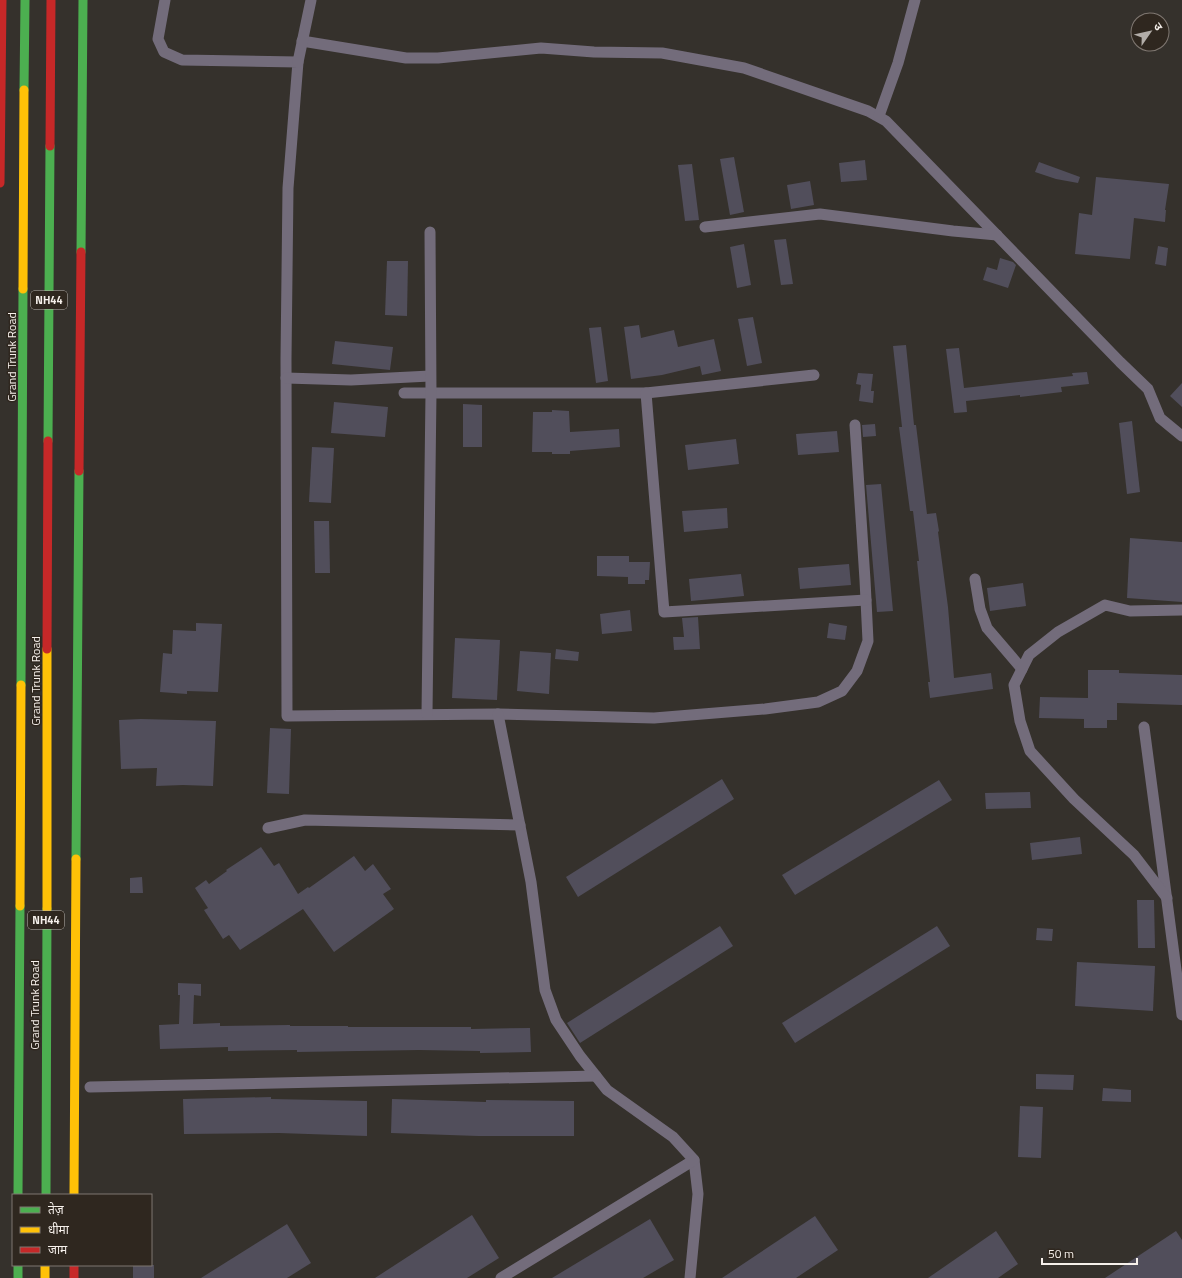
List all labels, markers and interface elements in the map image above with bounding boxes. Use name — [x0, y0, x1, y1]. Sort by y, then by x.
north arrow — [1130, 12, 1170, 52]
text: उ — [1150, 19, 1167, 34]
road number: NH44 — [31, 291, 67, 309]
street label: Grand Trunk Road — [2, 312, 21, 402]
street label: Grand Trunk Road — [26, 636, 45, 726]
road number: NH44 — [28, 911, 64, 929]
street label: Grand Trunk Road — [25, 960, 44, 1050]
legend — [12, 1194, 152, 1266]
text: तेज़ — [48, 1200, 65, 1219]
text: धीमा — [48, 1220, 70, 1239]
text: जाम — [48, 1240, 68, 1259]
scale bar — [1042, 1240, 1137, 1266]
text: 50 m — [1048, 1244, 1074, 1263]

